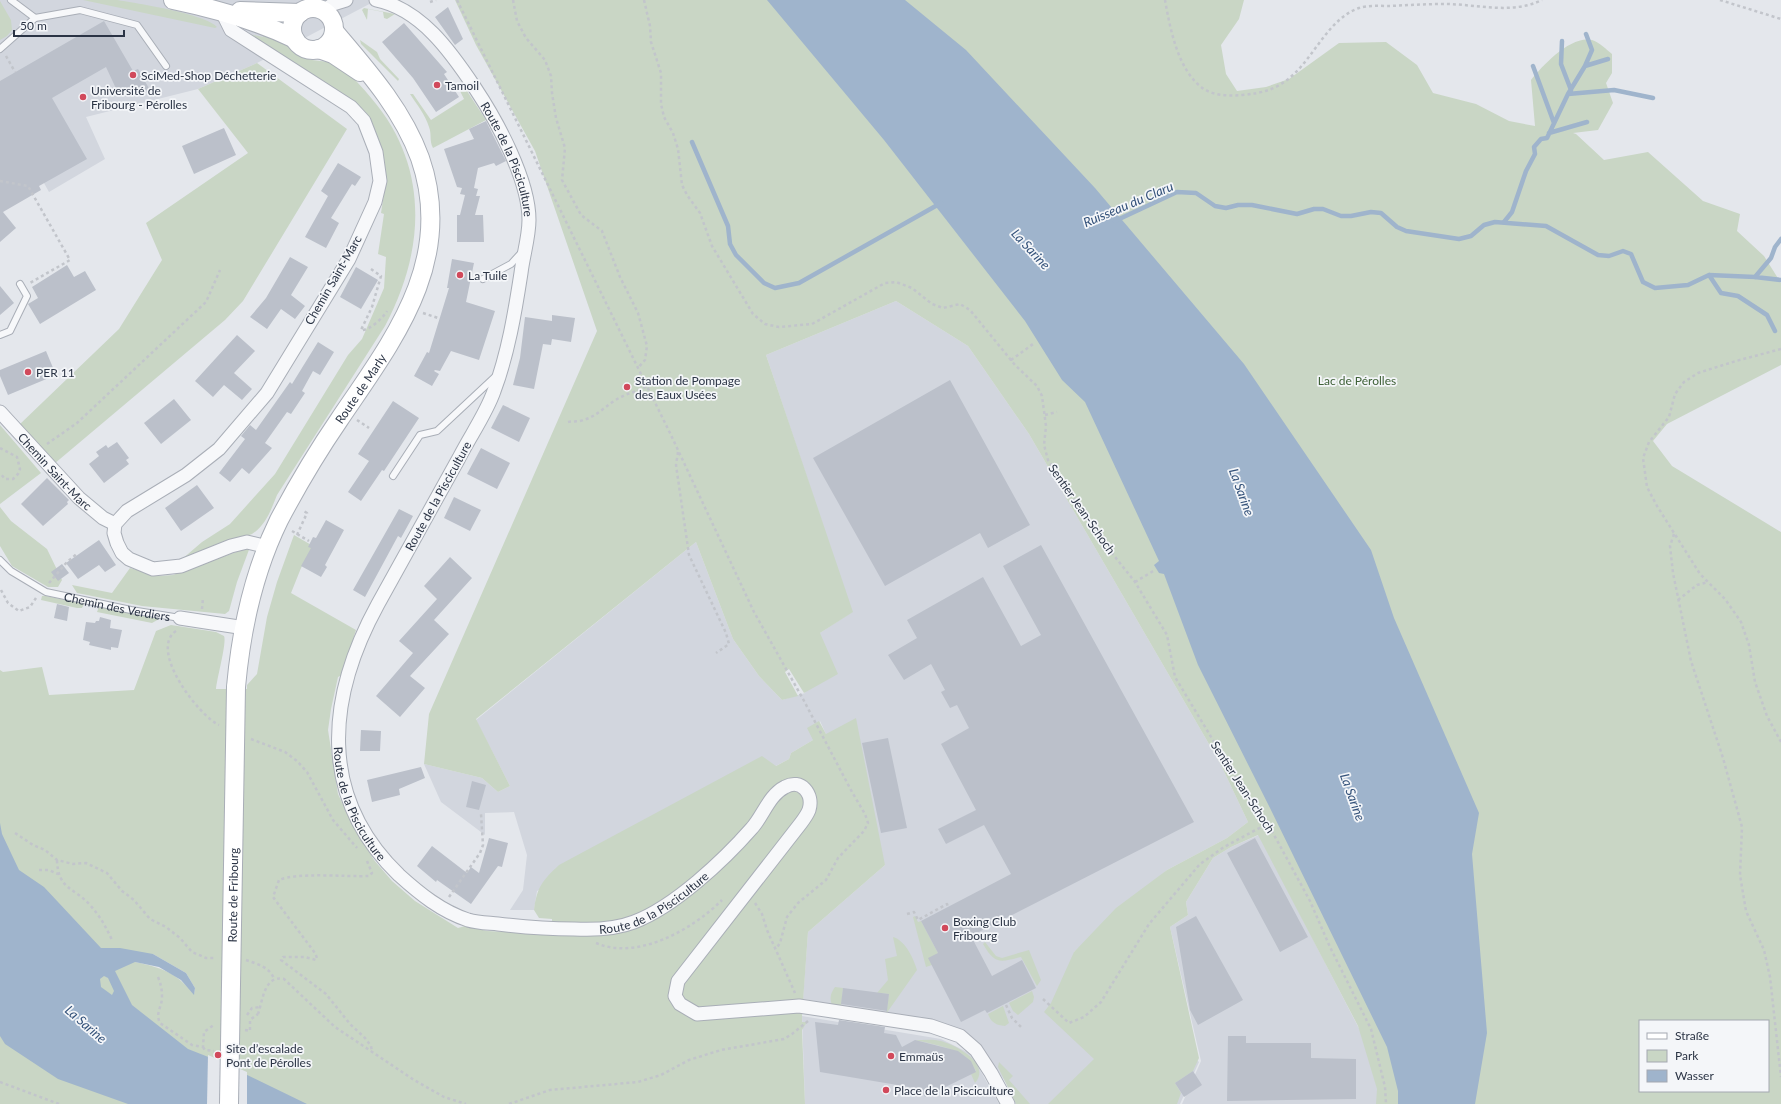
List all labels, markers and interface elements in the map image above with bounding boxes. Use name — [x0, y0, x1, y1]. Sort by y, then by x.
scale bar — [14, 12, 124, 38]
text: 50 m — [20, 18, 47, 33]
place label: SciMed-Shop Déchetterie — [141, 68, 276, 83]
marker: SciMed-Shop Déchetterie — [128, 70, 138, 80]
place label: Tamoil — [445, 78, 479, 93]
marker: Tamoil — [432, 80, 442, 90]
place label: Université de Fribourg - Pérolles — [91, 83, 187, 112]
marker: Université de Fribourg - Pérolles — [78, 92, 88, 102]
street label: Route de la Pisciculture — [478, 99, 536, 217]
water label: Ruisseau du Claru — [1081, 178, 1176, 230]
water label: La Sarine — [1008, 225, 1054, 273]
street label: Chemin Saint-Marc — [301, 232, 365, 327]
place label: La Tuile — [468, 268, 507, 283]
marker: La Tuile — [455, 270, 465, 280]
street label: Route de Marly — [331, 350, 389, 426]
place label: PER 11 — [36, 365, 75, 380]
marker: PER 11 — [23, 367, 33, 377]
place label: Station de Pompage des Eaux Usées — [635, 373, 740, 402]
park label: Lac de Pérolles — [1318, 373, 1396, 388]
marker: Station de Pompage des Eaux Usées — [622, 382, 632, 392]
street label: Chemin Saint-Marc — [15, 429, 95, 513]
street label: Route de la Pisciculture — [402, 439, 474, 553]
street label: Sentier Jean-Schoch — [1045, 461, 1119, 557]
water label: La Sarine — [1226, 466, 1258, 518]
street label: Chemin des Verdiers — [63, 589, 171, 624]
street label: Sentier Jean-Schoch — [1208, 738, 1278, 836]
street label: Route de la Pisciculture — [331, 746, 389, 863]
water label: La Sarine — [1337, 771, 1369, 823]
street label: Route de Fribourg — [224, 848, 241, 943]
street label: Route de la Pisciculture — [598, 868, 711, 936]
place label: Boxing Club Fribourg — [953, 914, 1017, 943]
marker: Boxing Club Fribourg — [940, 923, 950, 933]
water label: La Sarine — [62, 1002, 110, 1046]
legend — [1639, 1020, 1769, 1092]
text: Straße — [1675, 1028, 1709, 1043]
place label: Site d’escalade Pont de Pérolles — [226, 1041, 311, 1070]
text: Park — [1675, 1048, 1699, 1063]
place label: Emmaüs — [899, 1049, 943, 1064]
marker: Site d’escalade Pont de Pérolles — [213, 1050, 223, 1060]
marker: Emmaüs — [886, 1051, 896, 1061]
text: Wasser — [1675, 1068, 1714, 1083]
place label: Place de la Pisciculture — [894, 1083, 1014, 1098]
marker: Place de la Pisciculture — [881, 1085, 891, 1095]

